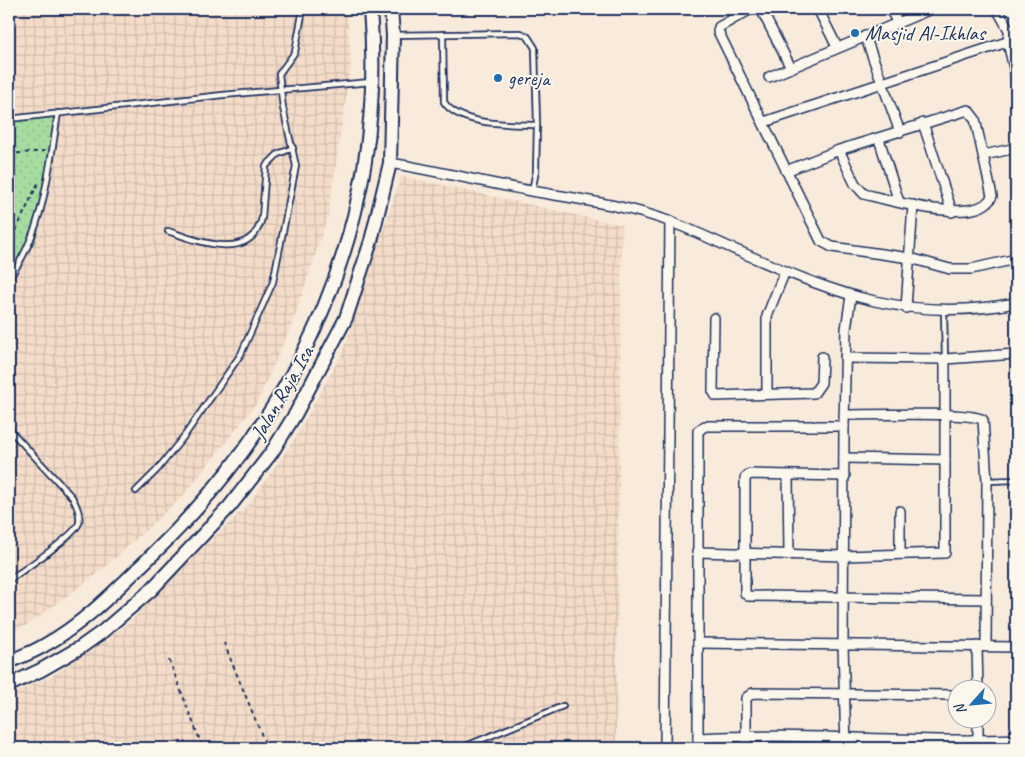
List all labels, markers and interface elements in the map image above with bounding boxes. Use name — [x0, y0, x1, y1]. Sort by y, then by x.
place label: Masjid Al-Ikhlas — [865, 20, 987, 46]
marker: Masjid Al-Ikhlas — [849, 27, 861, 39]
place label: gereja — [508, 65, 552, 91]
marker: gereja — [492, 72, 504, 84]
street label: Jalan Raja Isa — [244, 340, 320, 445]
north arrow — [948, 680, 998, 730]
text: N — [950, 700, 970, 717]

